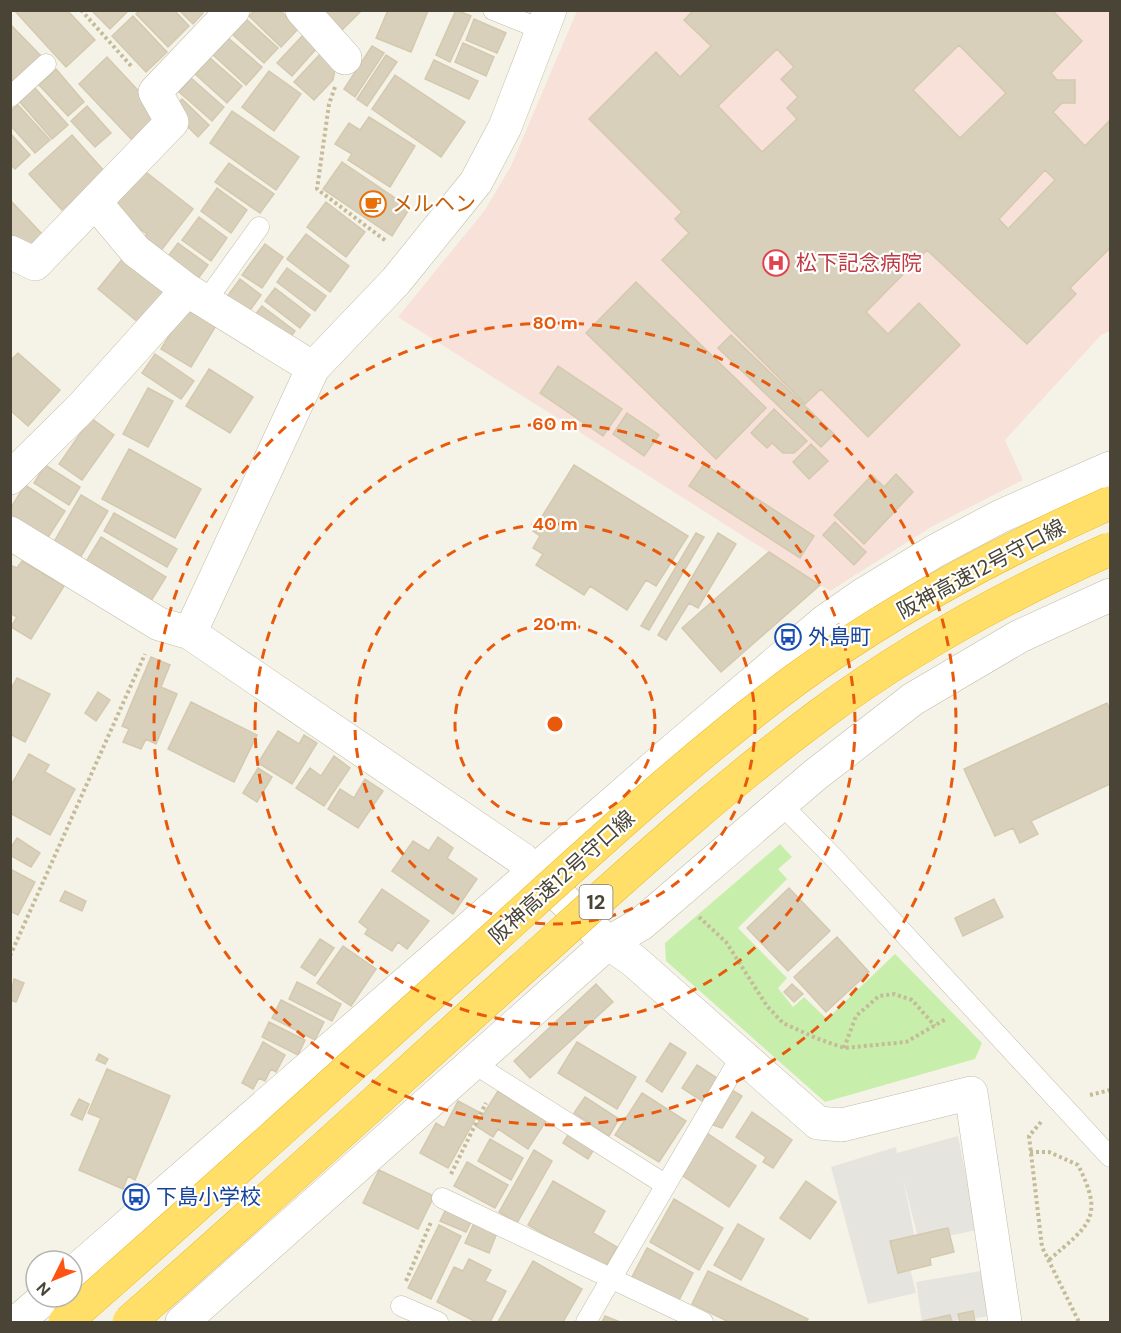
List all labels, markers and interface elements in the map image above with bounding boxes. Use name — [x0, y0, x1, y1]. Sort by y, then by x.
cafe icon: メルヘン — [358, 189, 388, 219]
place label: メルヘン — [392, 190, 476, 218]
hospital icon: 松下記念病院 — [761, 248, 791, 278]
place label: 松下記念病院 — [796, 249, 922, 277]
text: 80 m — [532, 311, 578, 335]
text: 60 m — [532, 412, 578, 436]
text: 40 m — [532, 512, 578, 536]
street label: 阪神高速12号守口線 — [892, 513, 1070, 625]
text: 20 m — [533, 612, 577, 636]
bus stop icon: 外島町 — [773, 622, 803, 652]
place label: 外島町 — [808, 623, 871, 651]
centre of rings — [545, 714, 565, 734]
street label: 阪神高速12号守口線 — [484, 805, 640, 949]
road number: 12 — [580, 885, 612, 919]
bus stop icon: 下島小学校 — [121, 1182, 151, 1212]
place label: 下島小学校 — [156, 1183, 261, 1211]
north arrow — [24, 1249, 84, 1309]
text: N — [32, 1277, 55, 1300]

